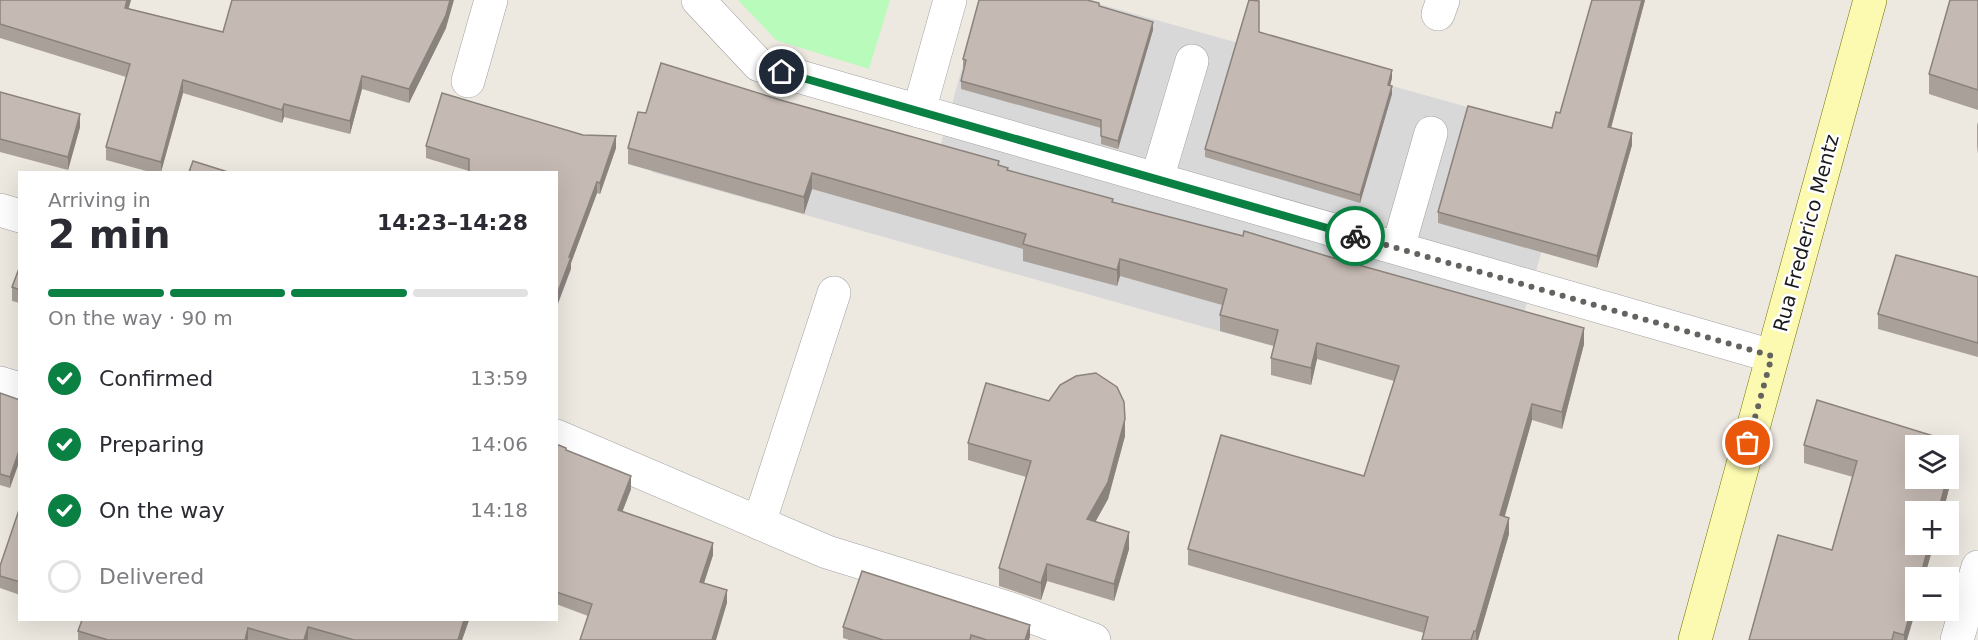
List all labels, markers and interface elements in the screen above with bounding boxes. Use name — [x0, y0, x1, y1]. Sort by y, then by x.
pin — [756, 46, 807, 97]
icon: home — [765, 55, 798, 88]
street label: Rua Frederico Mentz — [1768, 132, 1844, 334]
text: Arriving in — [48, 188, 151, 212]
courier — [1325, 206, 1385, 266]
text: 14:23–14:28 — [377, 210, 528, 235]
text: 2 min — [48, 212, 170, 257]
icon: bike — [1339, 220, 1372, 253]
text: On the way · 90 m — [48, 306, 233, 330]
icon: check — [48, 362, 81, 395]
text: Confirmed — [99, 366, 213, 391]
text: 13:59 — [470, 366, 528, 390]
pin — [1722, 417, 1773, 468]
icon: bag — [1731, 426, 1764, 459]
icon: check — [48, 428, 81, 461]
text: Preparing — [99, 432, 205, 457]
text: 14:06 — [470, 432, 528, 456]
map controls — [1905, 435, 1959, 621]
button: layers — [1905, 435, 1959, 489]
icon: check — [48, 494, 81, 527]
text: On the way — [99, 498, 225, 523]
text: 14:18 — [470, 498, 528, 522]
button: + — [1905, 501, 1959, 555]
text: Delivered — [99, 564, 204, 589]
button: − — [1905, 567, 1959, 621]

